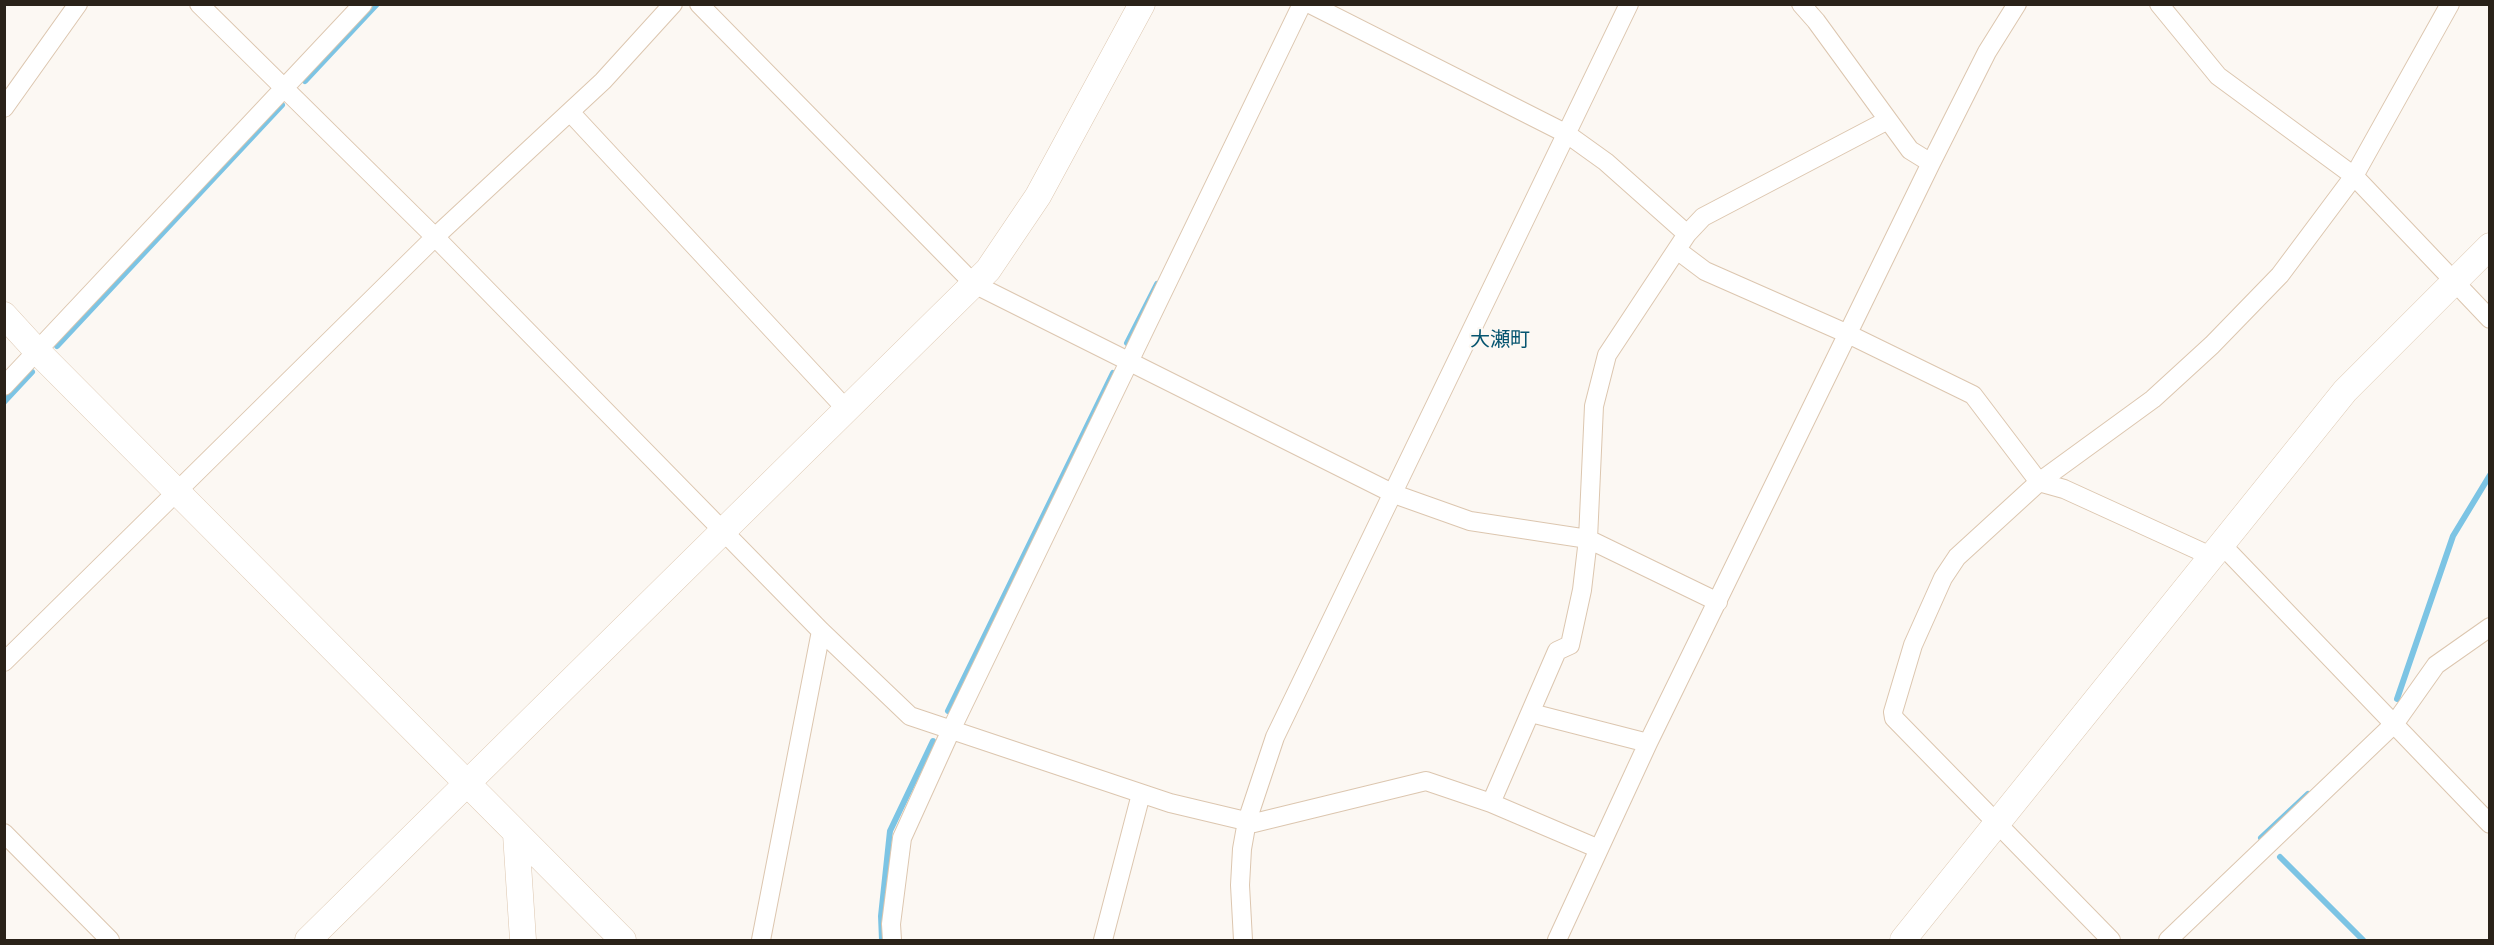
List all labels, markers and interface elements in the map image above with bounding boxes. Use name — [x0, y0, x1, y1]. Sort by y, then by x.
district label: 大瀬町 — [1470, 328, 1530, 352]

